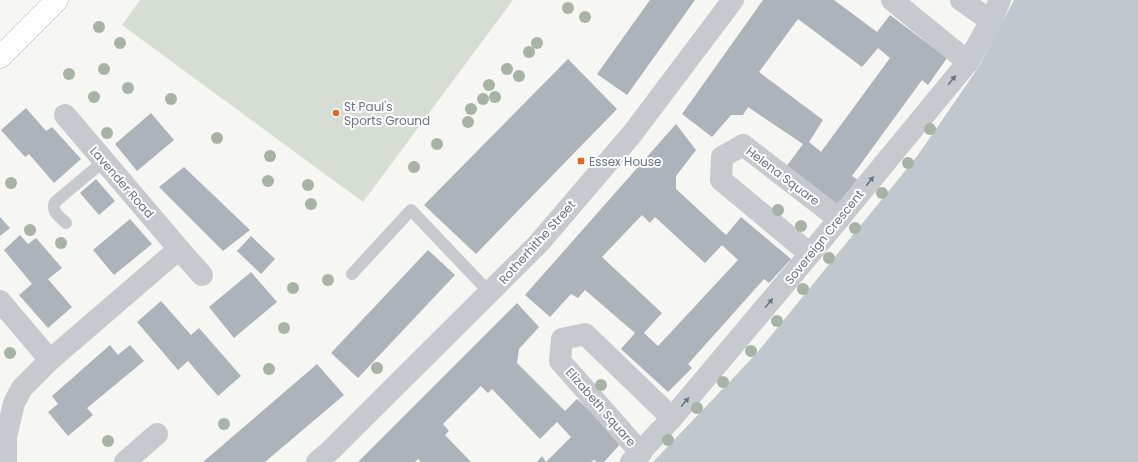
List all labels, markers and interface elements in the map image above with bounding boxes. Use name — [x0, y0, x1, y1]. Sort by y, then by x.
one-way arrow — [948, 75, 957, 86]
place label: St Paul's Sports Ground — [344, 98, 430, 129]
marker: St Paul's Sports Ground — [331, 108, 341, 118]
street label: Lavender Road — [86, 143, 158, 221]
street label: Helena Square — [743, 143, 823, 209]
place label: Essex House — [589, 153, 661, 170]
marker: Essex House — [576, 156, 586, 166]
one-way arrow — [866, 176, 874, 187]
street label: Sovereign Crescent — [781, 186, 867, 288]
street label: Rotherhithe Street — [495, 196, 579, 288]
one-way arrow — [765, 298, 774, 308]
street label: Elizabeth Square — [562, 364, 640, 450]
one-way arrow — [681, 397, 690, 408]

